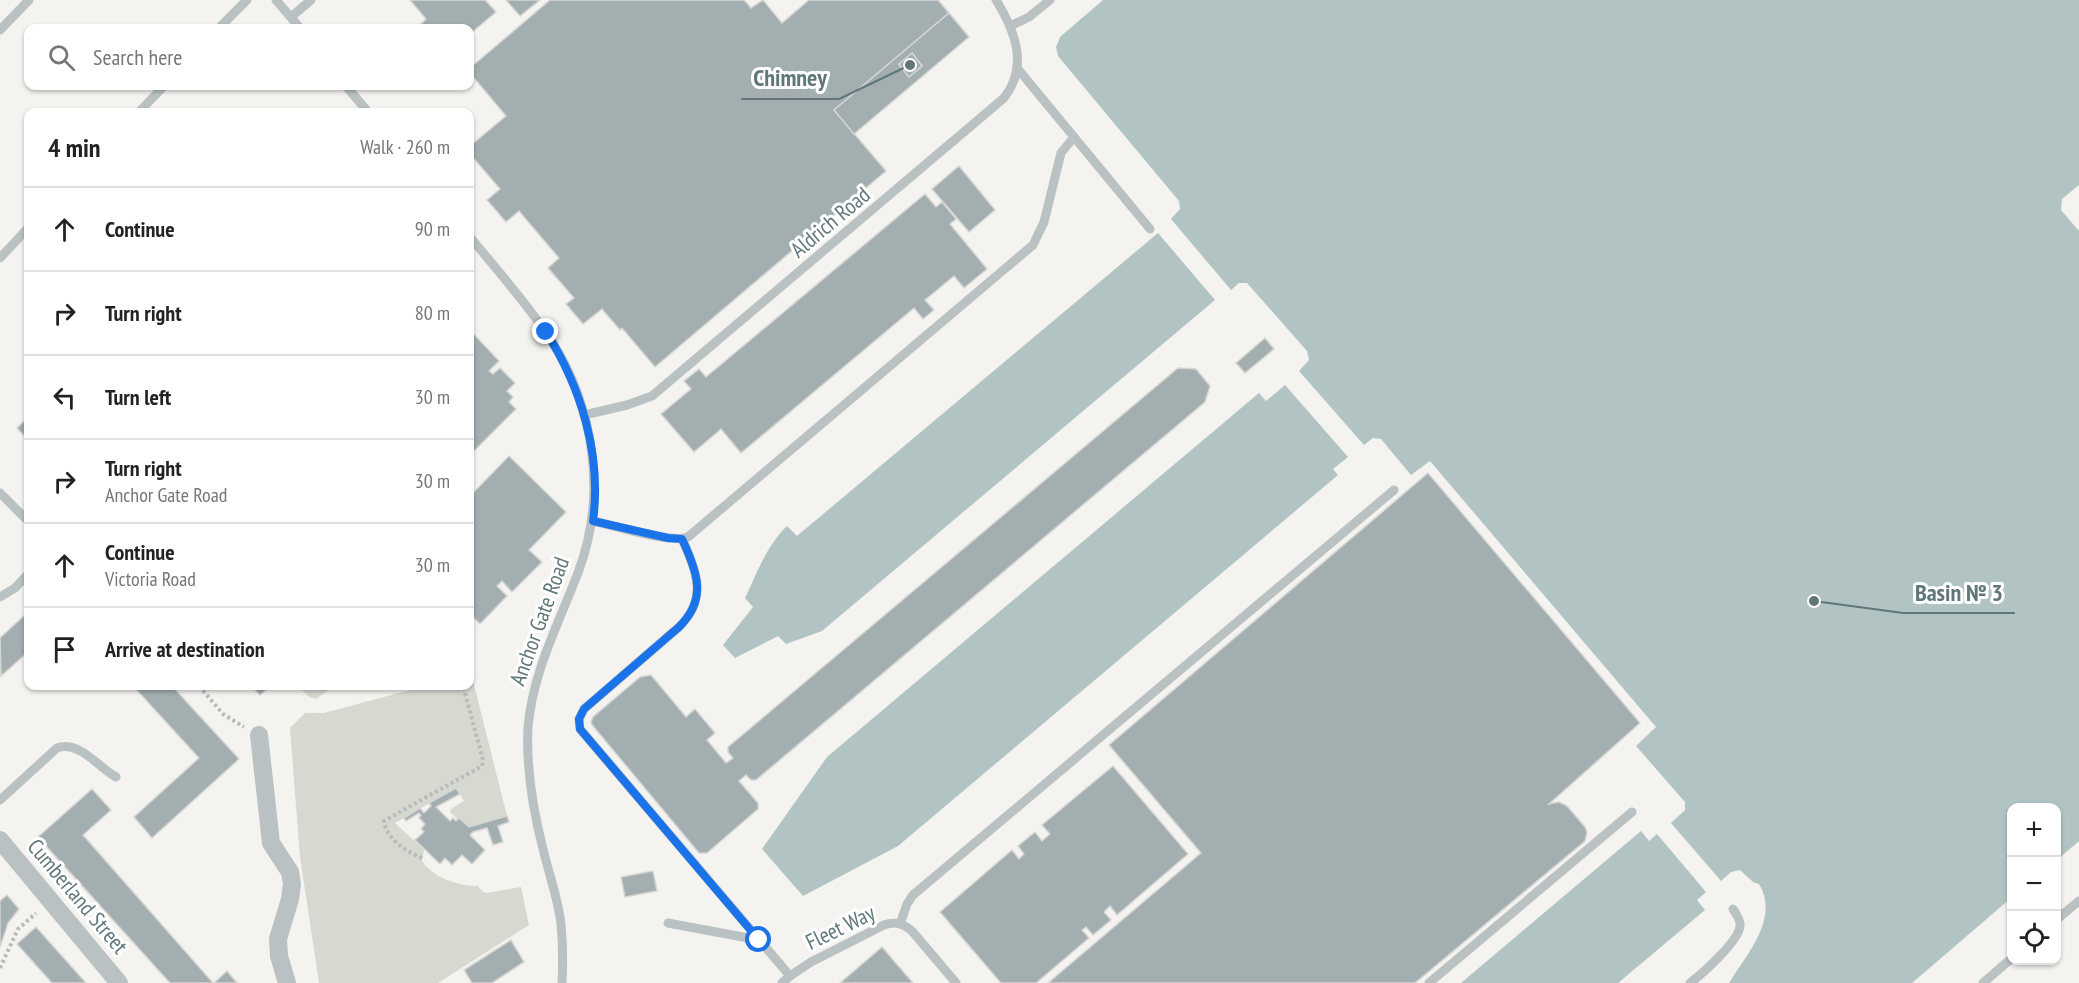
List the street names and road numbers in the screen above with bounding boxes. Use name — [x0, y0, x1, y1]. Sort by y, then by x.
street label: Aldrich Road — [784, 181, 876, 263]
street label: Anchor Gate Road — [503, 553, 575, 689]
street label: Cumberland Street — [22, 833, 134, 959]
street label: Fleet Way — [801, 898, 880, 956]

